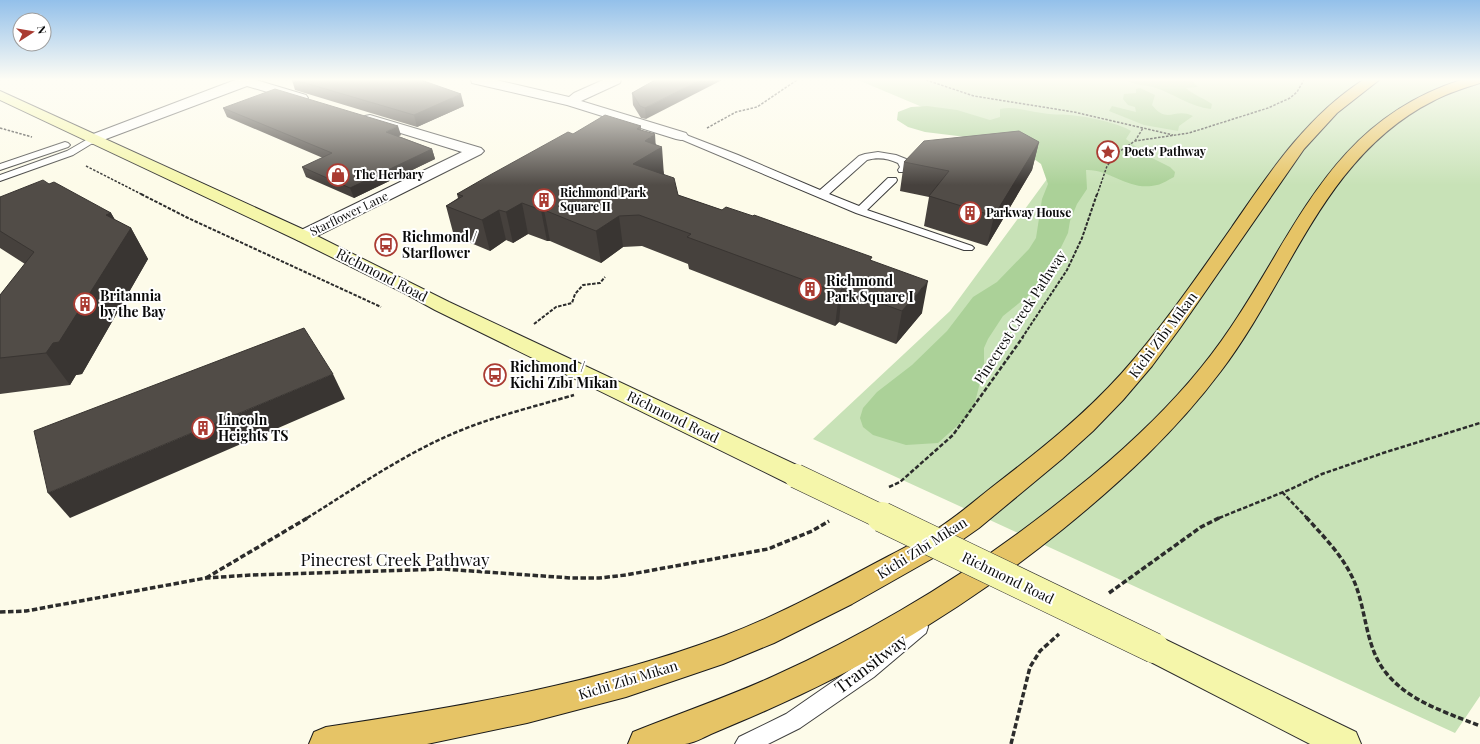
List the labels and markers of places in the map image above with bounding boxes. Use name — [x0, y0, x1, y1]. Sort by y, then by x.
place icon: Poets' Pathway — [1095, 139, 1121, 165]
place label: Poets' Pathway — [1124, 143, 1207, 159]
shop icon: The Herbary — [325, 162, 351, 188]
place label: The Herbary — [354, 166, 425, 182]
place label: Richmond Park Square II — [560, 184, 647, 214]
building icon: Richmond Park Square II — [531, 187, 557, 213]
building icon: Parkway House — [957, 200, 983, 226]
place label: Parkway House — [986, 204, 1071, 220]
place label: Richmond / Starflower — [402, 227, 478, 262]
bus stop icon: Richmond / Starflower — [373, 232, 399, 258]
place label: Richmond Park Square I — [826, 271, 914, 306]
building icon: Richmond Park Square I — [797, 276, 823, 302]
place label: Britannia by the Bay — [100, 286, 166, 321]
building icon: Britannia by the Bay — [72, 291, 98, 317]
place label: Richmond / Kichi Zībī Mīkan — [510, 357, 618, 392]
bus stop icon: Richmond / Kichi Zībī Mīkan — [482, 362, 508, 388]
place label: Lincoln Heights TS — [218, 410, 289, 445]
building icon: Lincoln Heights TS — [190, 415, 216, 441]

